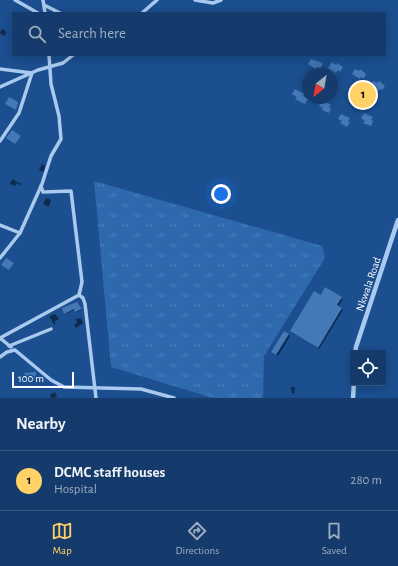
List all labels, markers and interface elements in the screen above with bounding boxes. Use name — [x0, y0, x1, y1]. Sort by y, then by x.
search box — [12, 12, 386, 56]
icon: search — [26, 23, 48, 45]
text: Search here — [58, 26, 126, 41]
north arrow — [302, 68, 338, 104]
pin: 1 — [350, 80, 376, 110]
your location — [211, 184, 231, 204]
street label: Nkwala Road — [354, 255, 383, 313]
map controls — [350, 350, 386, 386]
button: locate — [350, 350, 386, 386]
scale bar — [12, 370, 74, 389]
text: 100 m — [18, 373, 44, 384]
text: Nearby — [16, 415, 66, 432]
text: DCMC staff houses — [54, 465, 165, 480]
text: 1 — [27, 474, 31, 487]
text: 280 m — [351, 474, 382, 487]
text: Hospital — [54, 483, 97, 496]
tab: Map — [51, 520, 73, 557]
tab: Directions — [175, 520, 219, 557]
tab: Saved — [322, 520, 347, 557]

